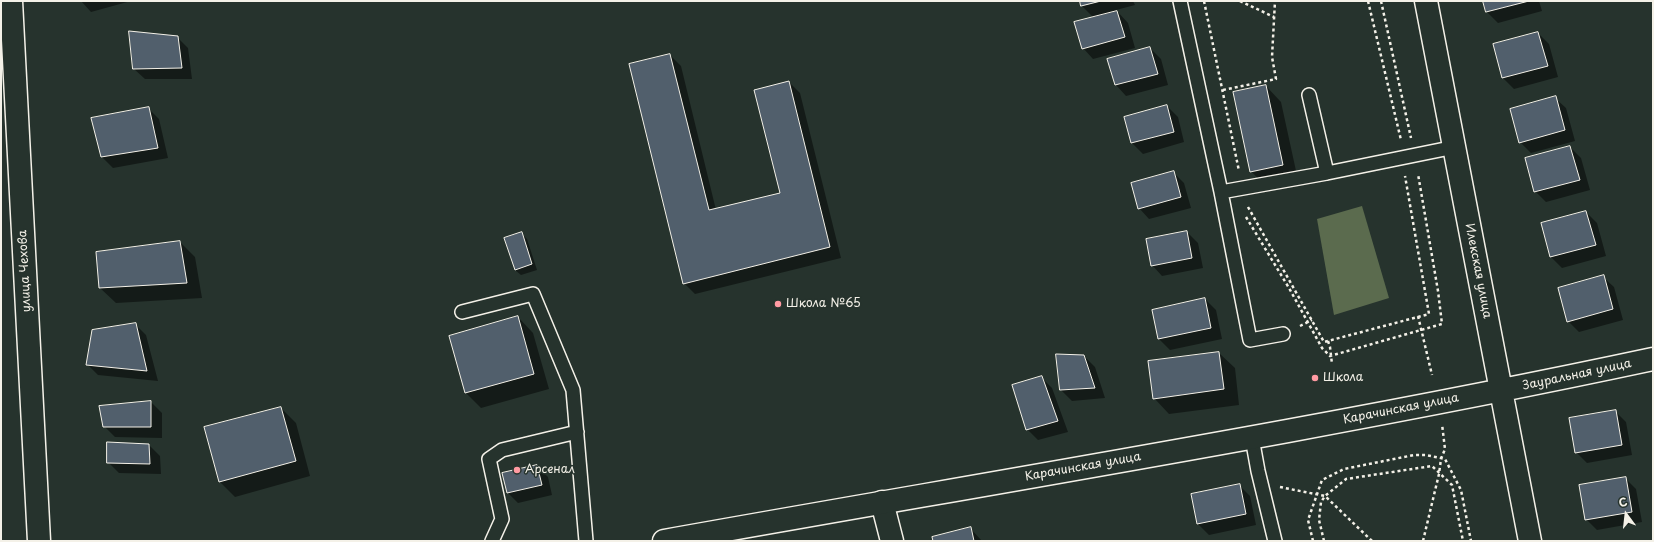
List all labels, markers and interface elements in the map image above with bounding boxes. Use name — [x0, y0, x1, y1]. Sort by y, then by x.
street label: Илекская улица — [1462, 222, 1494, 320]
street label: улица Чехова — [16, 230, 34, 312]
place label: Школа №65 — [786, 297, 861, 311]
marker: Школа №65 — [773, 299, 783, 309]
street label: Зауральная улица — [1521, 356, 1633, 394]
place label: Школа — [1323, 371, 1363, 385]
marker: Школа — [1310, 373, 1320, 383]
street label: Карачинская улица — [1342, 391, 1460, 427]
street label: Карачинская улица — [1024, 450, 1142, 484]
place label: Арсенал — [525, 463, 575, 477]
marker: Арсенал — [512, 465, 522, 475]
text: С — [1617, 493, 1629, 511]
north arrow — [1606, 494, 1646, 534]

